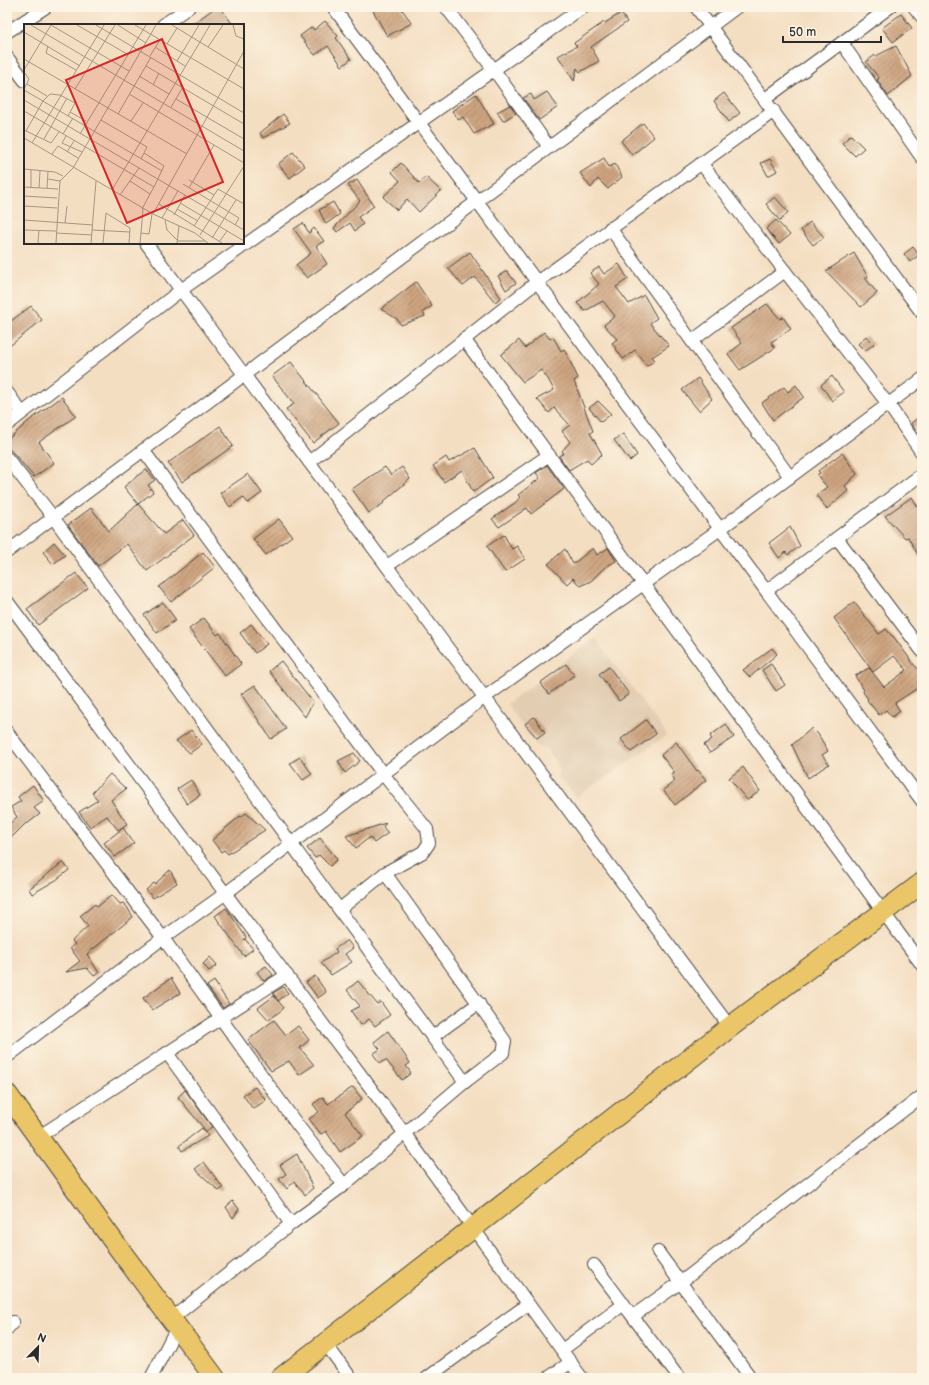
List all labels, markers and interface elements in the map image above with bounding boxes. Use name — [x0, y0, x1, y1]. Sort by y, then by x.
scale bar — [783, 18, 881, 44]
inset map — [24, 24, 244, 244]
text: 50 m — [789, 25, 816, 40]
north arrow — [18, 1327, 58, 1367]
text: N — [35, 1331, 48, 1346]

